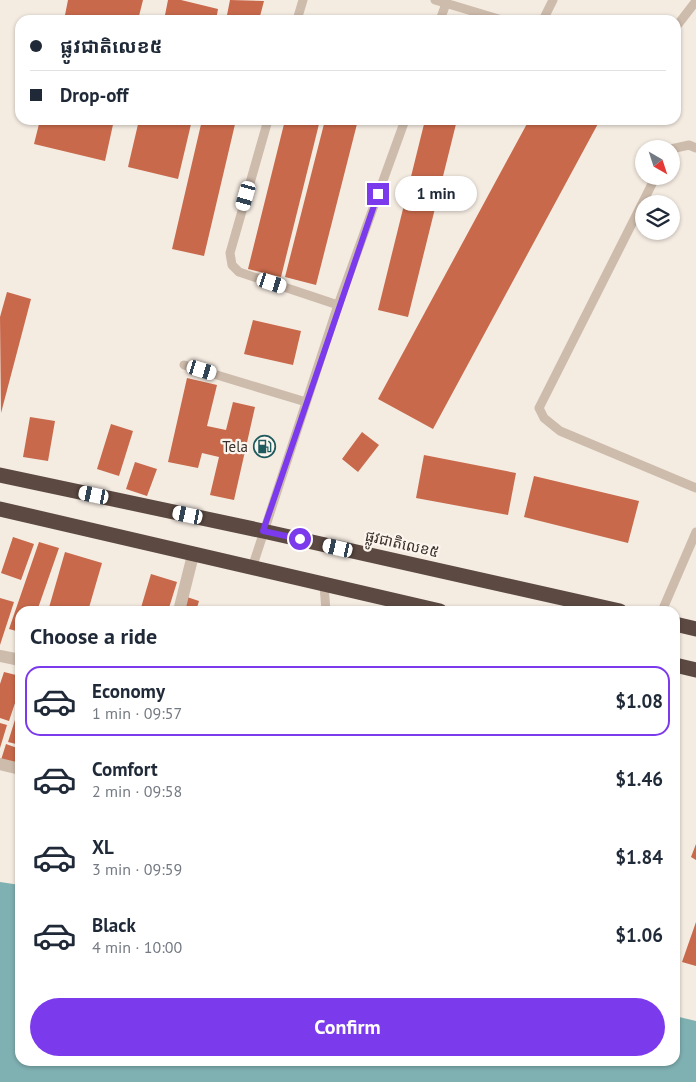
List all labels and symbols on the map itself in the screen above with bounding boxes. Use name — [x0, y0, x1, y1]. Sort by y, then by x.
north arrow — [635, 140, 680, 185]
callout: 1 min — [396, 176, 478, 212]
car — [234, 180, 257, 212]
route end — [367, 183, 389, 205]
car — [255, 271, 288, 295]
car — [185, 358, 218, 382]
fuel station icon: Tela — [252, 435, 276, 459]
place label: Tela — [222, 437, 248, 456]
car — [77, 485, 110, 505]
car — [171, 505, 204, 525]
street label: ផ្លូវជាតិលេខ៥ — [362, 526, 441, 566]
route start — [289, 528, 311, 550]
car — [321, 537, 354, 559]

